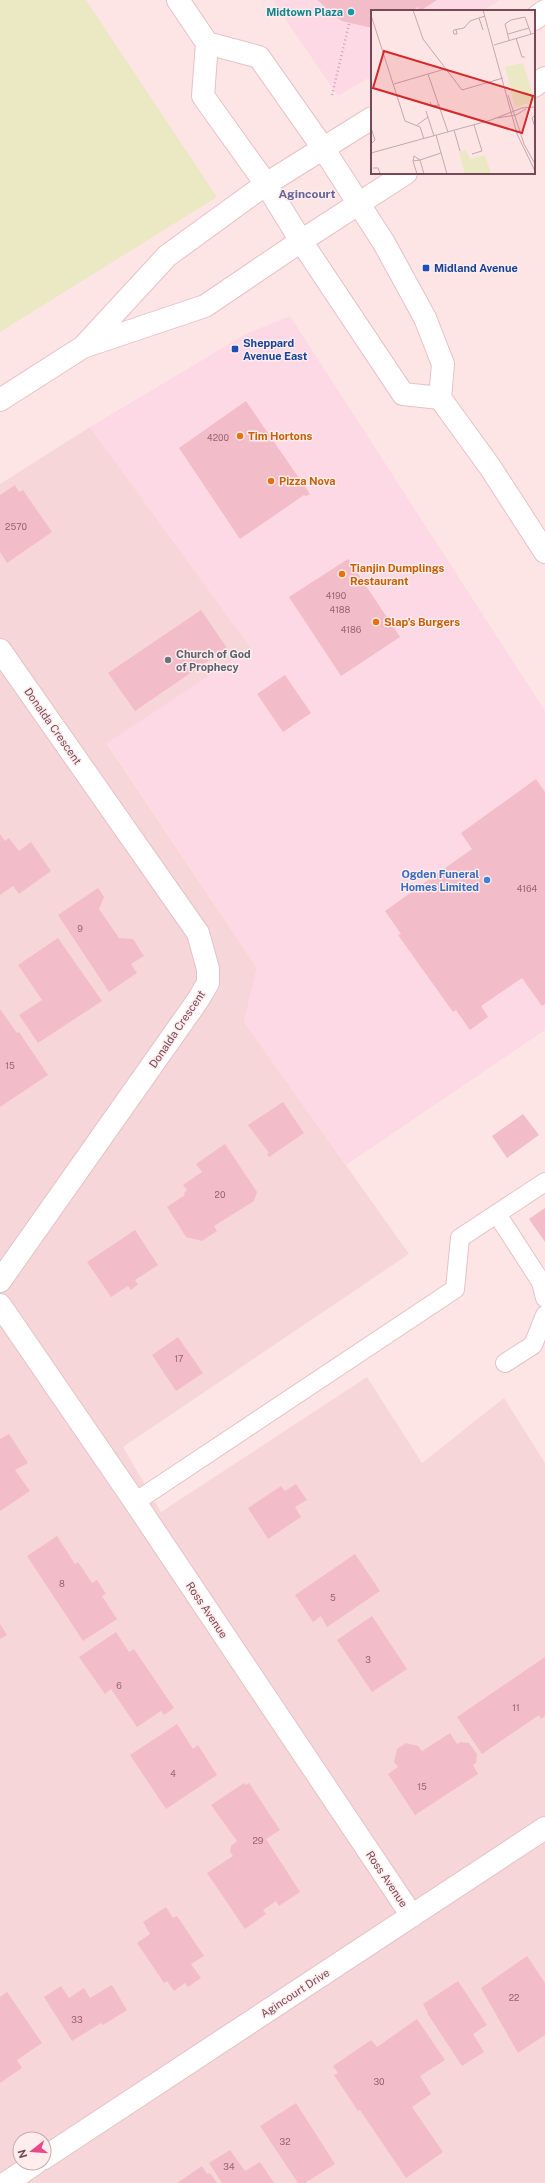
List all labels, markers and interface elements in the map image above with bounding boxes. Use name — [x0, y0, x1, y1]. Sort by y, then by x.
place label: Midtown Plaza — [266, 6, 343, 18]
marker: Midtown Plaza — [346, 7, 356, 17]
inset map — [371, 10, 535, 174]
district label: Agincourt — [279, 187, 335, 201]
place label: Midland Avenue — [434, 262, 518, 274]
marker: Midland Avenue — [421, 263, 431, 273]
place label: Sheppard Avenue East — [243, 337, 308, 362]
marker: Sheppard Avenue East — [230, 344, 240, 354]
place label: Tim Hortons — [248, 430, 312, 442]
marker: Tim Hortons — [235, 431, 245, 441]
house number: 4200 — [207, 432, 229, 443]
place label: Pizza Nova — [279, 475, 335, 487]
marker: Pizza Nova — [266, 476, 276, 486]
house number: 2570 — [5, 521, 27, 532]
place label: Tianjin Dumplings Restaurant — [350, 562, 445, 587]
marker: Tianjin Dumplings Restaurant — [337, 569, 347, 579]
house number: 4190 — [326, 590, 347, 601]
house number: 4188 — [330, 604, 351, 615]
place label: Slap’s Burgers — [384, 616, 460, 628]
marker: Slap’s Burgers — [371, 617, 381, 627]
house number: 4186 — [341, 624, 362, 635]
place label: Church of God of Prophecy — [176, 648, 251, 673]
marker: Church of God of Prophecy — [163, 655, 173, 665]
street label: Donalda Crescent — [22, 685, 84, 767]
place label: Ogden Funeral Homes Limited — [400, 868, 479, 893]
marker: Ogden Funeral Homes Limited — [482, 875, 492, 885]
house number: 4164 — [517, 883, 538, 894]
house number: 9 — [77, 923, 83, 934]
street label: Donalda Crescent — [147, 988, 207, 1070]
house number: 15 — [5, 1060, 15, 1071]
house number: 20 — [215, 1189, 226, 1200]
house number: 17 — [174, 1353, 184, 1364]
house number: 8 — [59, 1578, 65, 1589]
street label: Ross Avenue — [184, 1580, 230, 1640]
house number: 5 — [330, 1592, 336, 1603]
house number: 3 — [365, 1654, 371, 1665]
house number: 6 — [116, 1680, 122, 1691]
house number: 11 — [512, 1702, 520, 1713]
house number: 4 — [170, 1768, 176, 1779]
house number: 15 — [417, 1781, 427, 1792]
house number: 29 — [253, 1835, 264, 1846]
street label: Ross Avenue — [364, 1849, 410, 1909]
street label: Agincourt Drive — [258, 1966, 332, 2020]
house number: 22 — [509, 1992, 519, 2003]
house number: 33 — [71, 2014, 83, 2025]
house number: 30 — [373, 2076, 385, 2087]
north arrow — [12, 2131, 52, 2171]
house number: 32 — [279, 2136, 291, 2147]
text: N — [15, 2148, 29, 2160]
house number: 34 — [223, 2161, 235, 2172]

